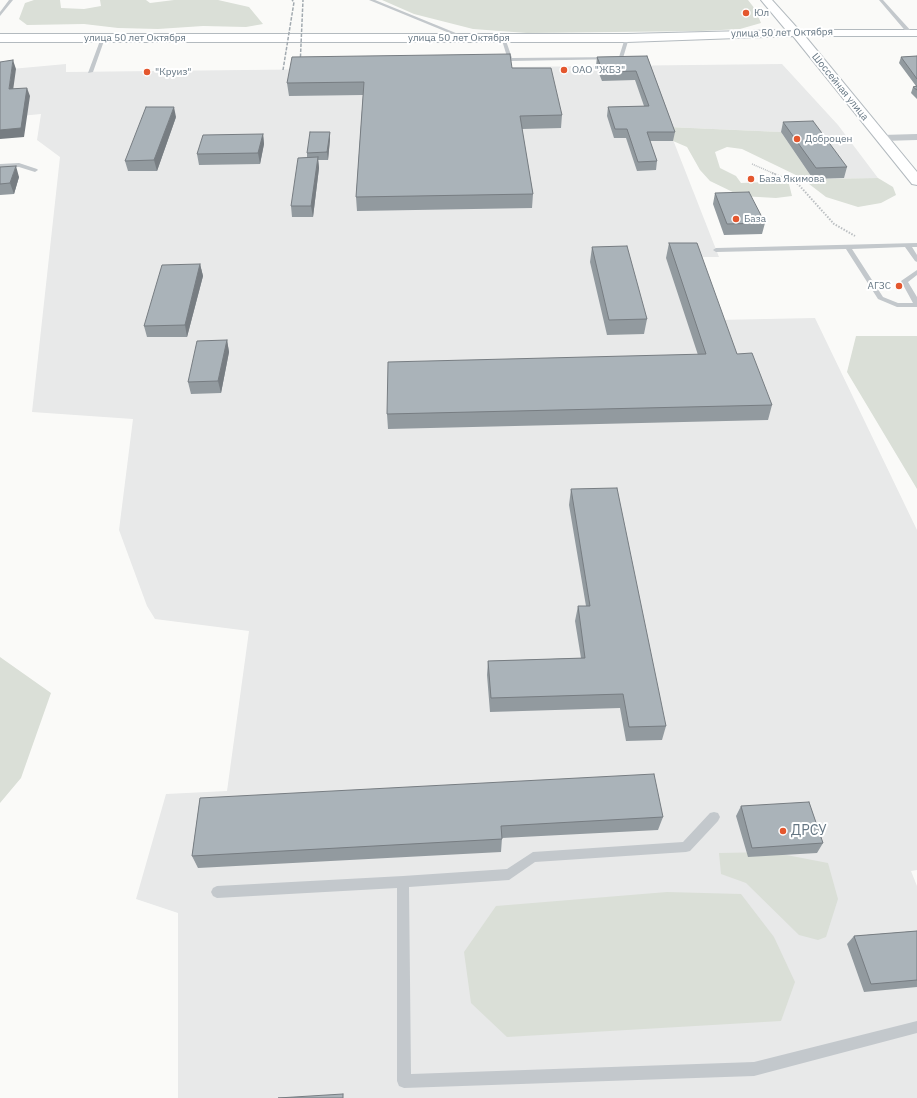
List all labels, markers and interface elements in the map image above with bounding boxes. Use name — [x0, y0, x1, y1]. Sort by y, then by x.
place label: Юл — [754, 7, 769, 19]
marker: Юл — [741, 8, 751, 18]
street label: улица 50 лет Октября — [731, 26, 833, 40]
street label: улица 50 лет Октября — [84, 32, 186, 44]
street label: улица 50 лет Октября — [408, 32, 510, 44]
street label: Шоссейная улица — [809, 51, 871, 123]
place label: ОАО "ЖБЗ" — [572, 64, 625, 76]
marker: ОАО "ЖБЗ" — [559, 65, 569, 75]
place label: "Круиз" — [155, 66, 191, 78]
marker: "Круиз" — [142, 67, 152, 77]
place label: Доброцен — [805, 133, 852, 145]
marker: Доброцен — [792, 134, 802, 144]
place label: База Якимова — [759, 173, 825, 185]
marker: База Якимова — [746, 174, 756, 184]
place label: База — [744, 213, 766, 225]
marker: База — [731, 214, 741, 224]
place label: АГЗС — [868, 280, 891, 292]
marker: АГЗС — [894, 281, 904, 291]
place label: ДРСУ — [791, 823, 827, 839]
marker: ДРСУ — [778, 826, 788, 836]

